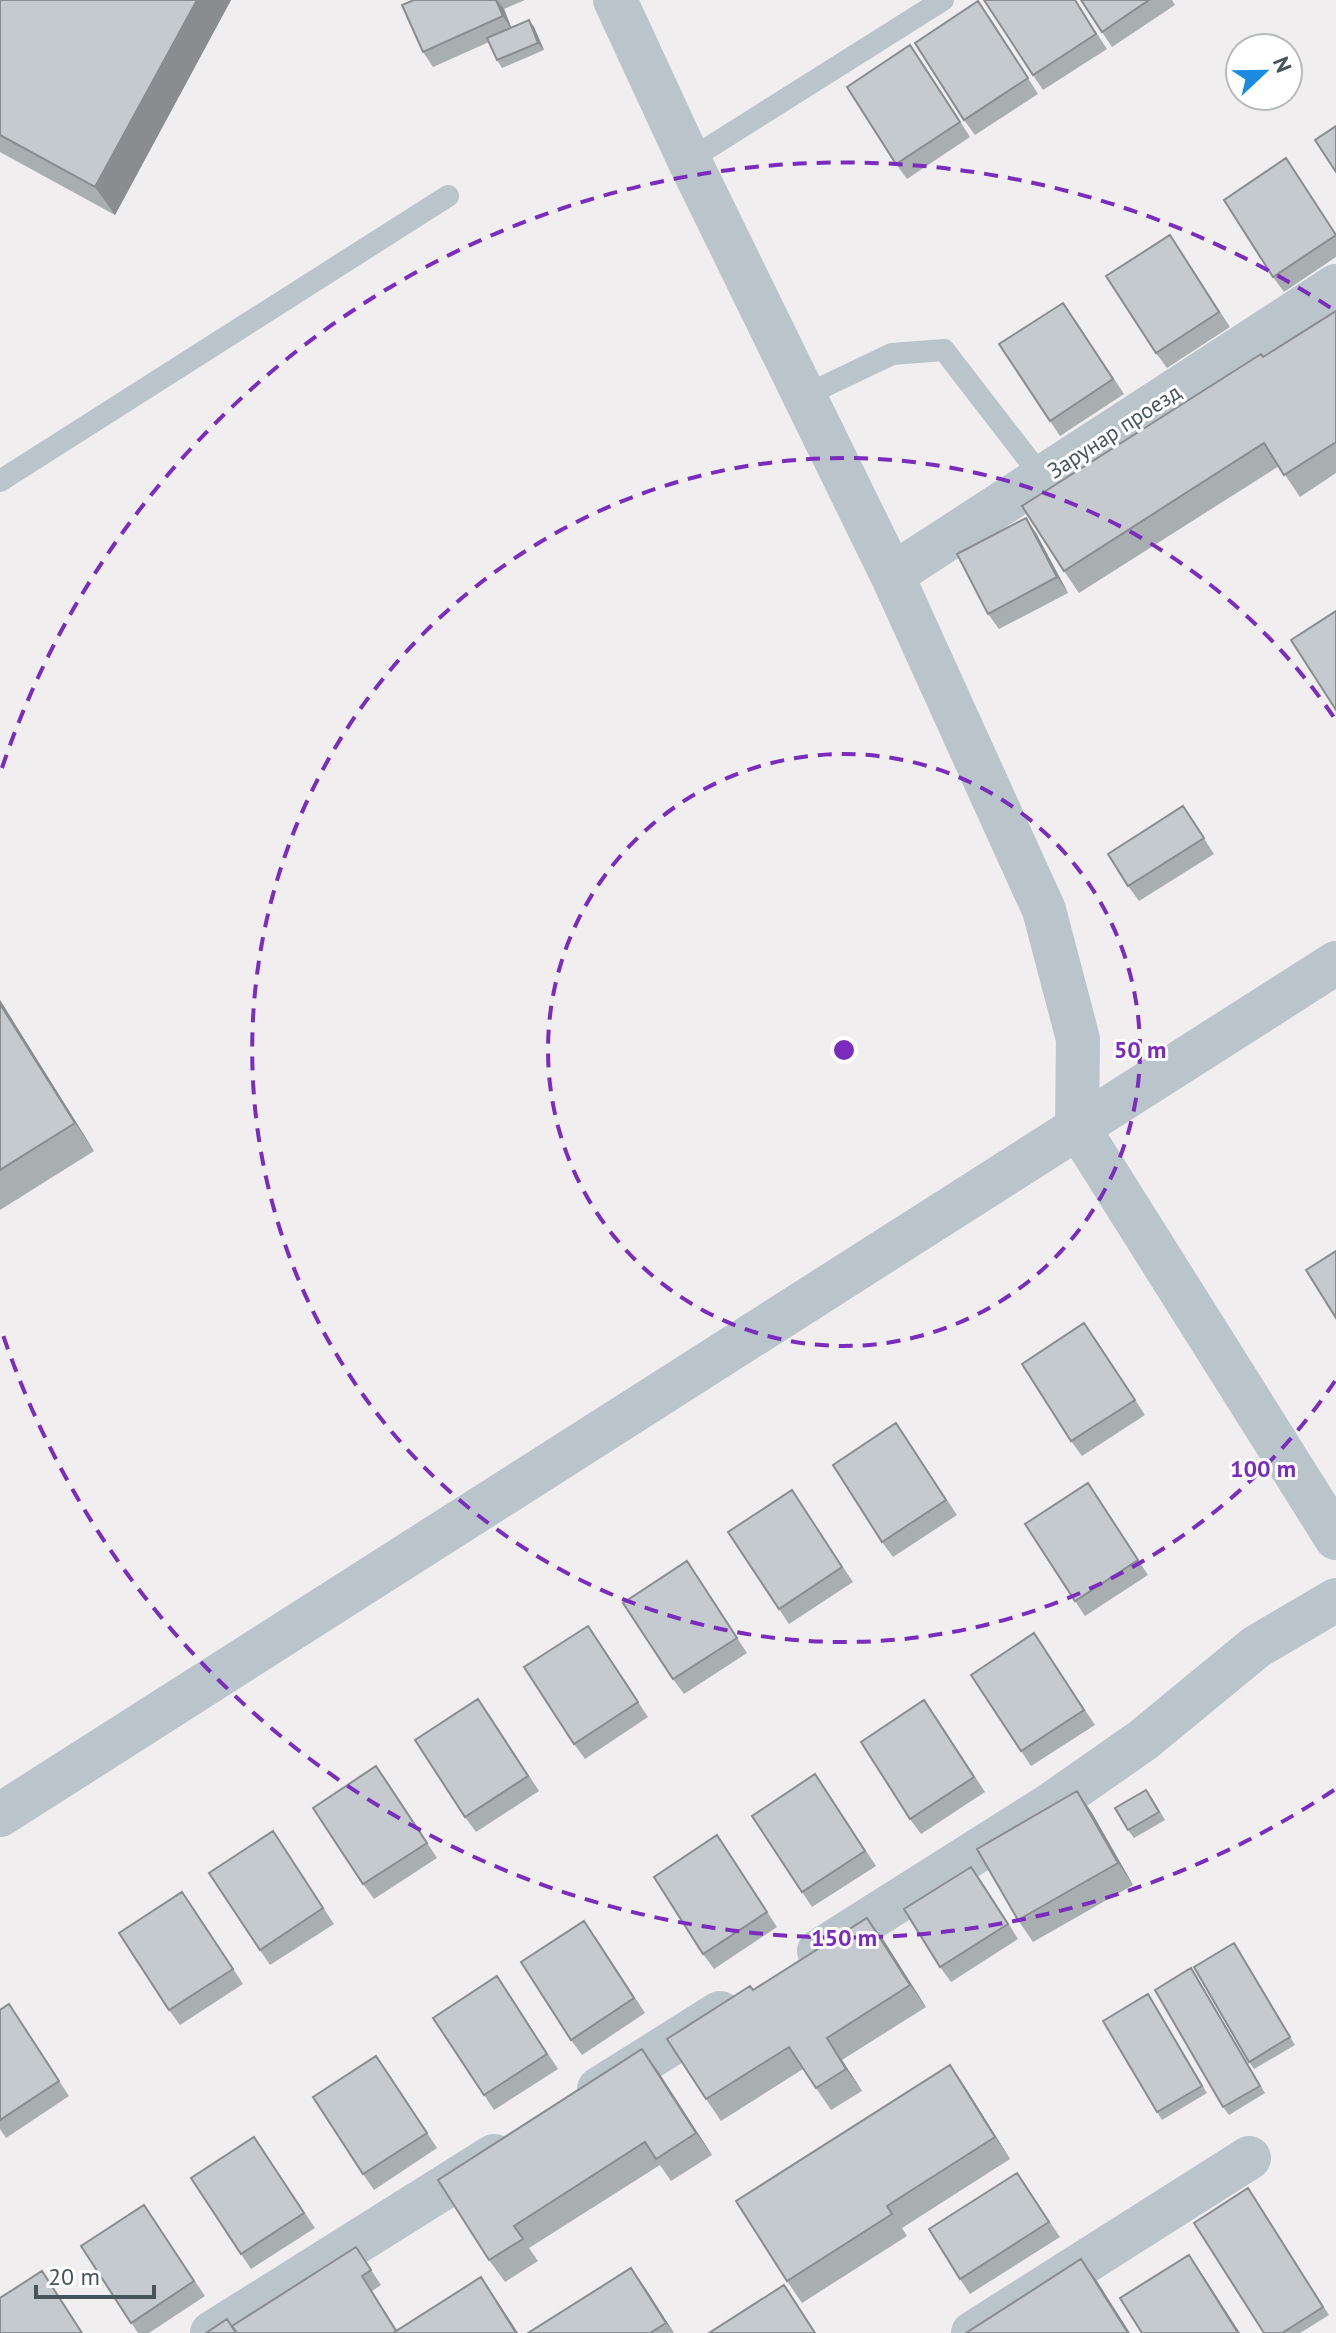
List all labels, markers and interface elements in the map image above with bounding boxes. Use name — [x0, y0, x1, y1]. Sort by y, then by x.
north arrow — [1224, 32, 1304, 112]
text: N — [1267, 53, 1298, 76]
street label: Зарунар проезд — [1042, 377, 1186, 485]
text: 50 m — [1114, 1034, 1166, 1065]
centre of rings — [830, 1036, 858, 1064]
text: 100 m — [1230, 1453, 1296, 1484]
text: 150 m — [811, 1922, 877, 1953]
scale bar — [36, 2249, 154, 2299]
text: 20 m — [48, 2261, 100, 2292]

